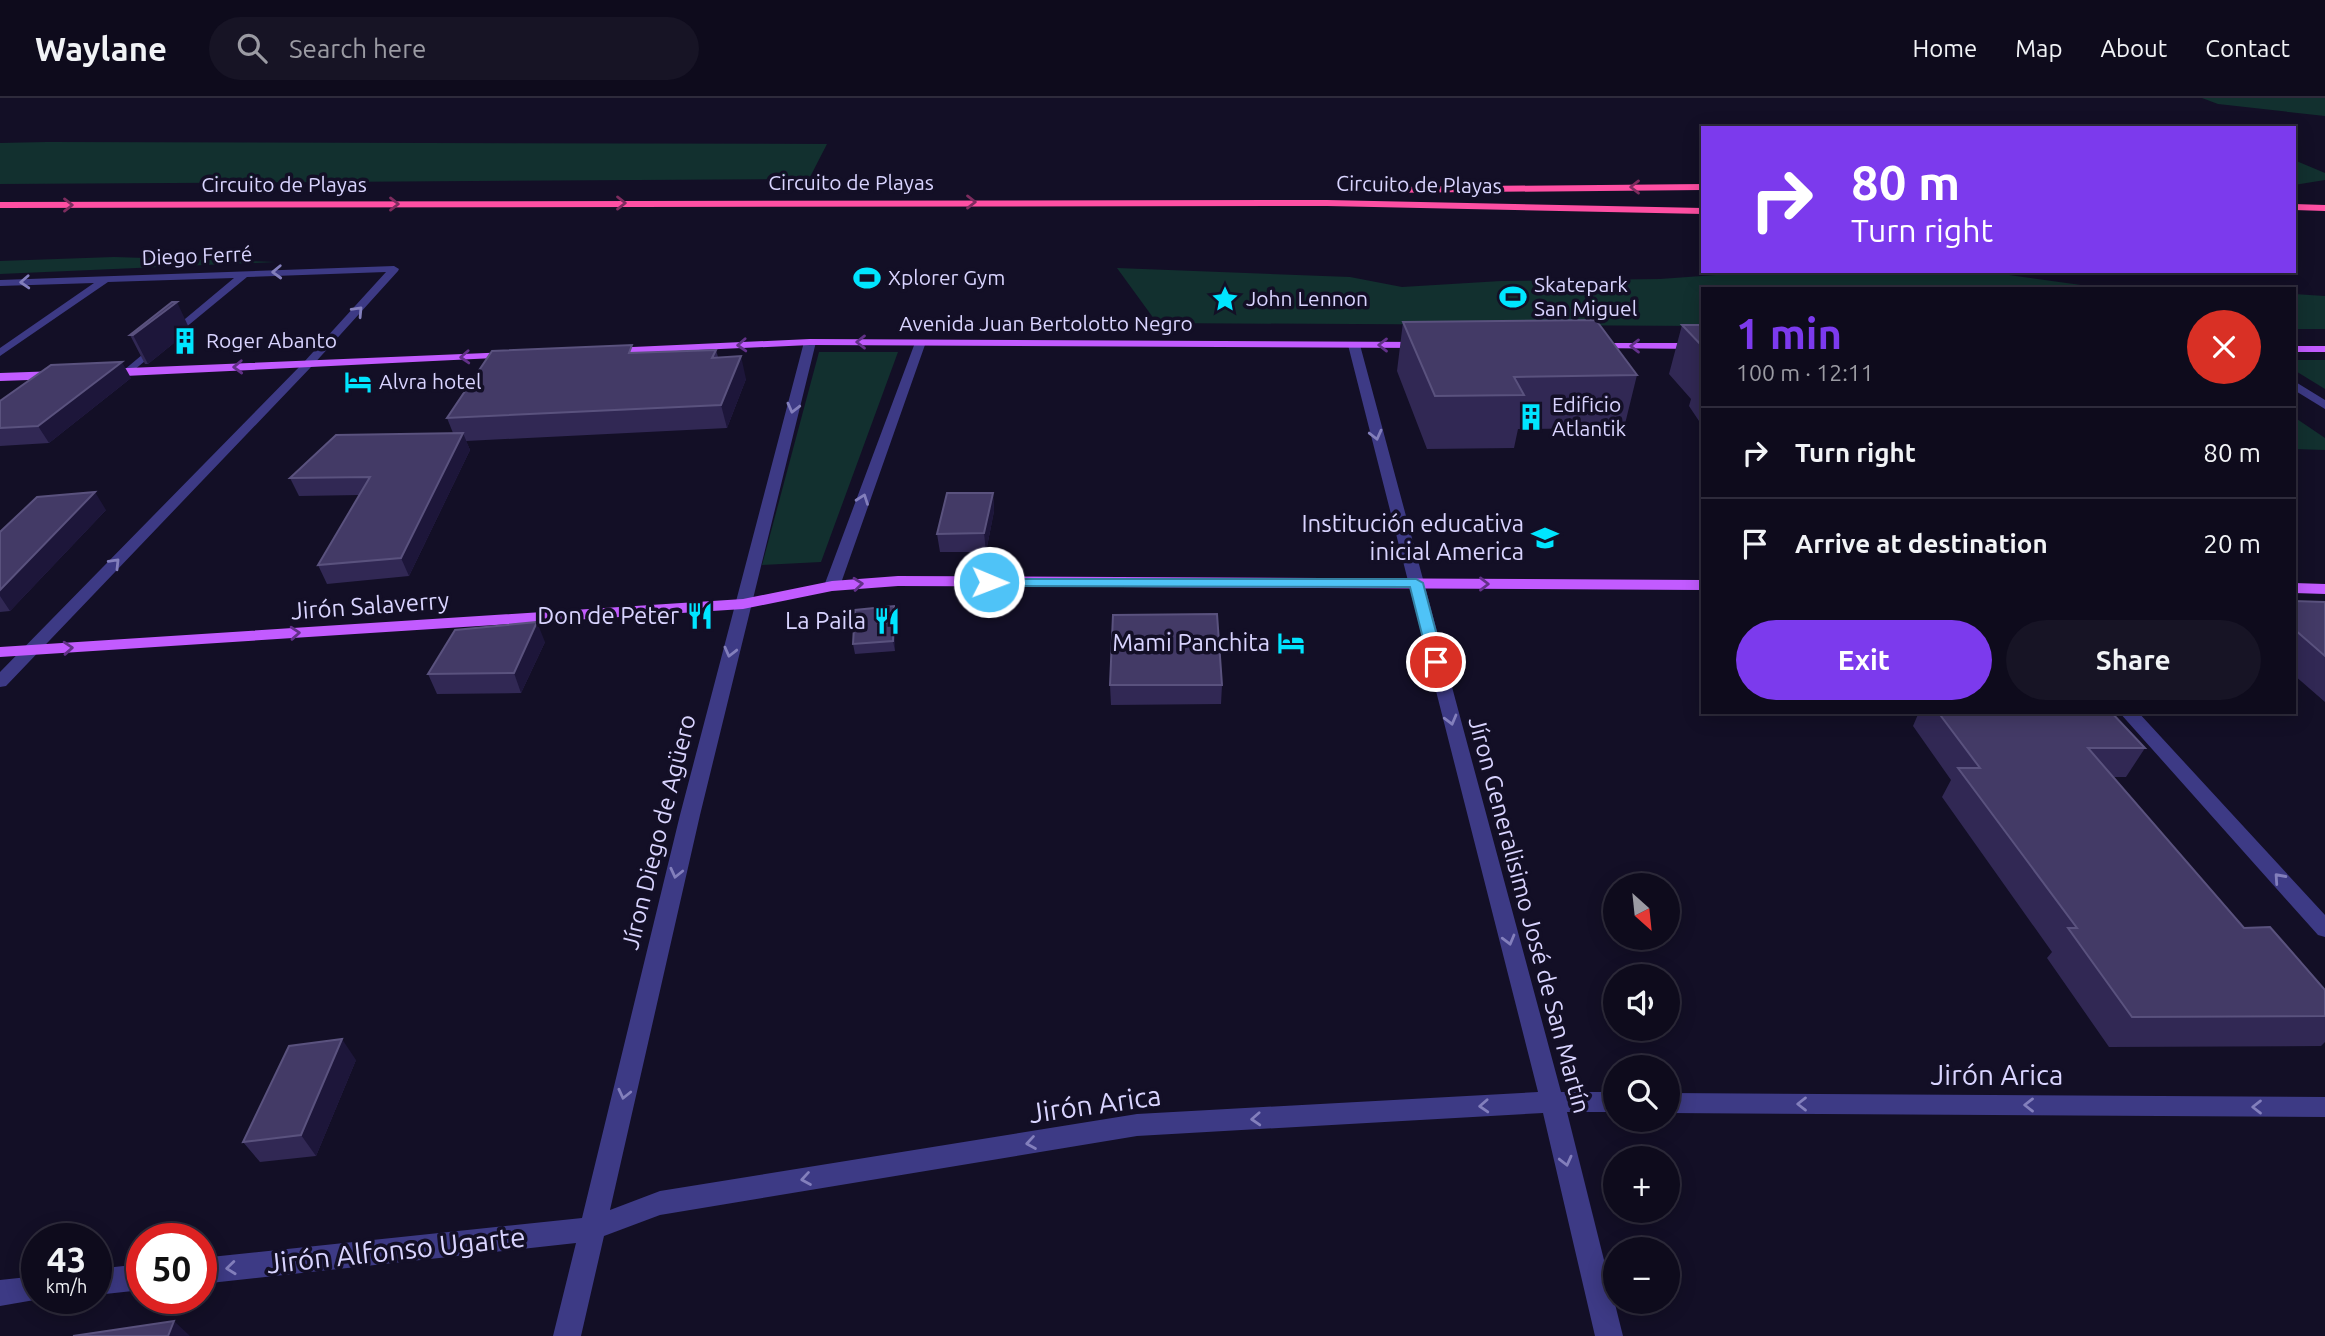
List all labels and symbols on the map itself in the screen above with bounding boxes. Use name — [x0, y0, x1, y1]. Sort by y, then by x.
street label: Circuito de Playas — [768, 170, 934, 194]
street label: Circuito de Playas — [1336, 171, 1502, 197]
street label: Circuito de Playas — [201, 172, 367, 196]
one-way arrow — [1629, 179, 1639, 195]
one-way arrow — [966, 194, 977, 210]
one-way arrow — [389, 196, 399, 212]
one-way arrow — [616, 196, 627, 211]
one-way arrow — [63, 197, 74, 213]
street label: Diego Ferré — [141, 241, 253, 269]
sports icon: Xplorer Gym — [852, 263, 882, 293]
one-way arrow — [272, 265, 283, 280]
place label: Xplorer Gym — [888, 265, 1005, 289]
place label: Skatepark San Miguel — [1534, 272, 1637, 320]
one-way arrow — [20, 274, 31, 289]
sports icon: Skatepark San Miguel — [1498, 282, 1528, 312]
place icon: John Lennon — [1210, 284, 1240, 314]
place label: John Lennon — [1246, 286, 1368, 310]
one-way arrow — [350, 306, 363, 319]
street label: Avenida Juan Bertolotto Negro — [899, 311, 1193, 335]
building icon: Roger Abanto — [170, 326, 200, 356]
place label: Roger Abanto — [206, 328, 337, 352]
one-way arrow — [855, 334, 866, 350]
one-way arrow — [736, 337, 747, 352]
one-way arrow — [1377, 337, 1387, 353]
one-way arrow — [1629, 338, 1639, 354]
one-way arrow — [460, 349, 471, 364]
one-way arrow — [232, 359, 243, 374]
hotel icon: Alvra hotel — [343, 367, 373, 397]
place label: Alvra hotel — [379, 369, 482, 393]
place label: Edificio Atlantik — [1552, 392, 1627, 440]
one-way arrow — [787, 402, 801, 414]
building icon: Edificio Atlantik — [1516, 402, 1546, 432]
one-way arrow — [1368, 429, 1382, 441]
one-way arrow — [855, 494, 869, 506]
place label: Institución educativa inicial America — [1301, 510, 1524, 565]
school or university icon: Institución educativa inicial America — [1530, 523, 1560, 553]
position arrow — [952, 545, 1026, 619]
one-way arrow — [107, 558, 120, 571]
one-way arrow — [1479, 576, 1489, 592]
one-way arrow — [853, 577, 864, 592]
street label: Jirón Salaverry — [290, 586, 451, 625]
restaurant icon: Don de Peter — [685, 601, 715, 631]
place label: Don de Peter — [537, 602, 679, 629]
restaurant icon: La Paila — [872, 606, 902, 636]
place label: La Paila — [785, 607, 866, 634]
one-way arrow — [290, 626, 301, 641]
hotel icon: Mami Panchita — [1276, 628, 1306, 658]
place label: Mami Panchita — [1112, 629, 1270, 656]
pin — [1406, 632, 1466, 692]
one-way arrow — [63, 641, 74, 656]
one-way arrow — [724, 646, 738, 658]
street label: Jíron Diego de Agüero — [616, 711, 701, 952]
one-way arrow — [1443, 714, 1457, 726]
street label: Jíron Generalisimo José de San Martín — [1463, 714, 1595, 1116]
one-way arrow — [670, 867, 684, 879]
north arrow — [1603, 873, 1680, 950]
one-way arrow — [2275, 873, 2287, 886]
one-way arrow — [1501, 934, 1515, 946]
street label: Jirón Arica — [1931, 1059, 2063, 1090]
street label: Jirón Arica — [1027, 1079, 1163, 1128]
one-way arrow — [618, 1088, 632, 1100]
one-way arrow — [1796, 1096, 1807, 1111]
one-way arrow — [2024, 1097, 2034, 1113]
one-way arrow — [1478, 1099, 1489, 1114]
one-way arrow — [2251, 1099, 2262, 1115]
one-way arrow — [1251, 1111, 1262, 1126]
one-way arrow — [1025, 1135, 1036, 1150]
one-way arrow — [1558, 1155, 1572, 1167]
one-way arrow — [800, 1171, 812, 1186]
street label: Jirón Alfonso Ugarte — [265, 1220, 527, 1279]
speed limit sign: 50 — [126, 1223, 217, 1314]
one-way arrow — [225, 1260, 236, 1275]

